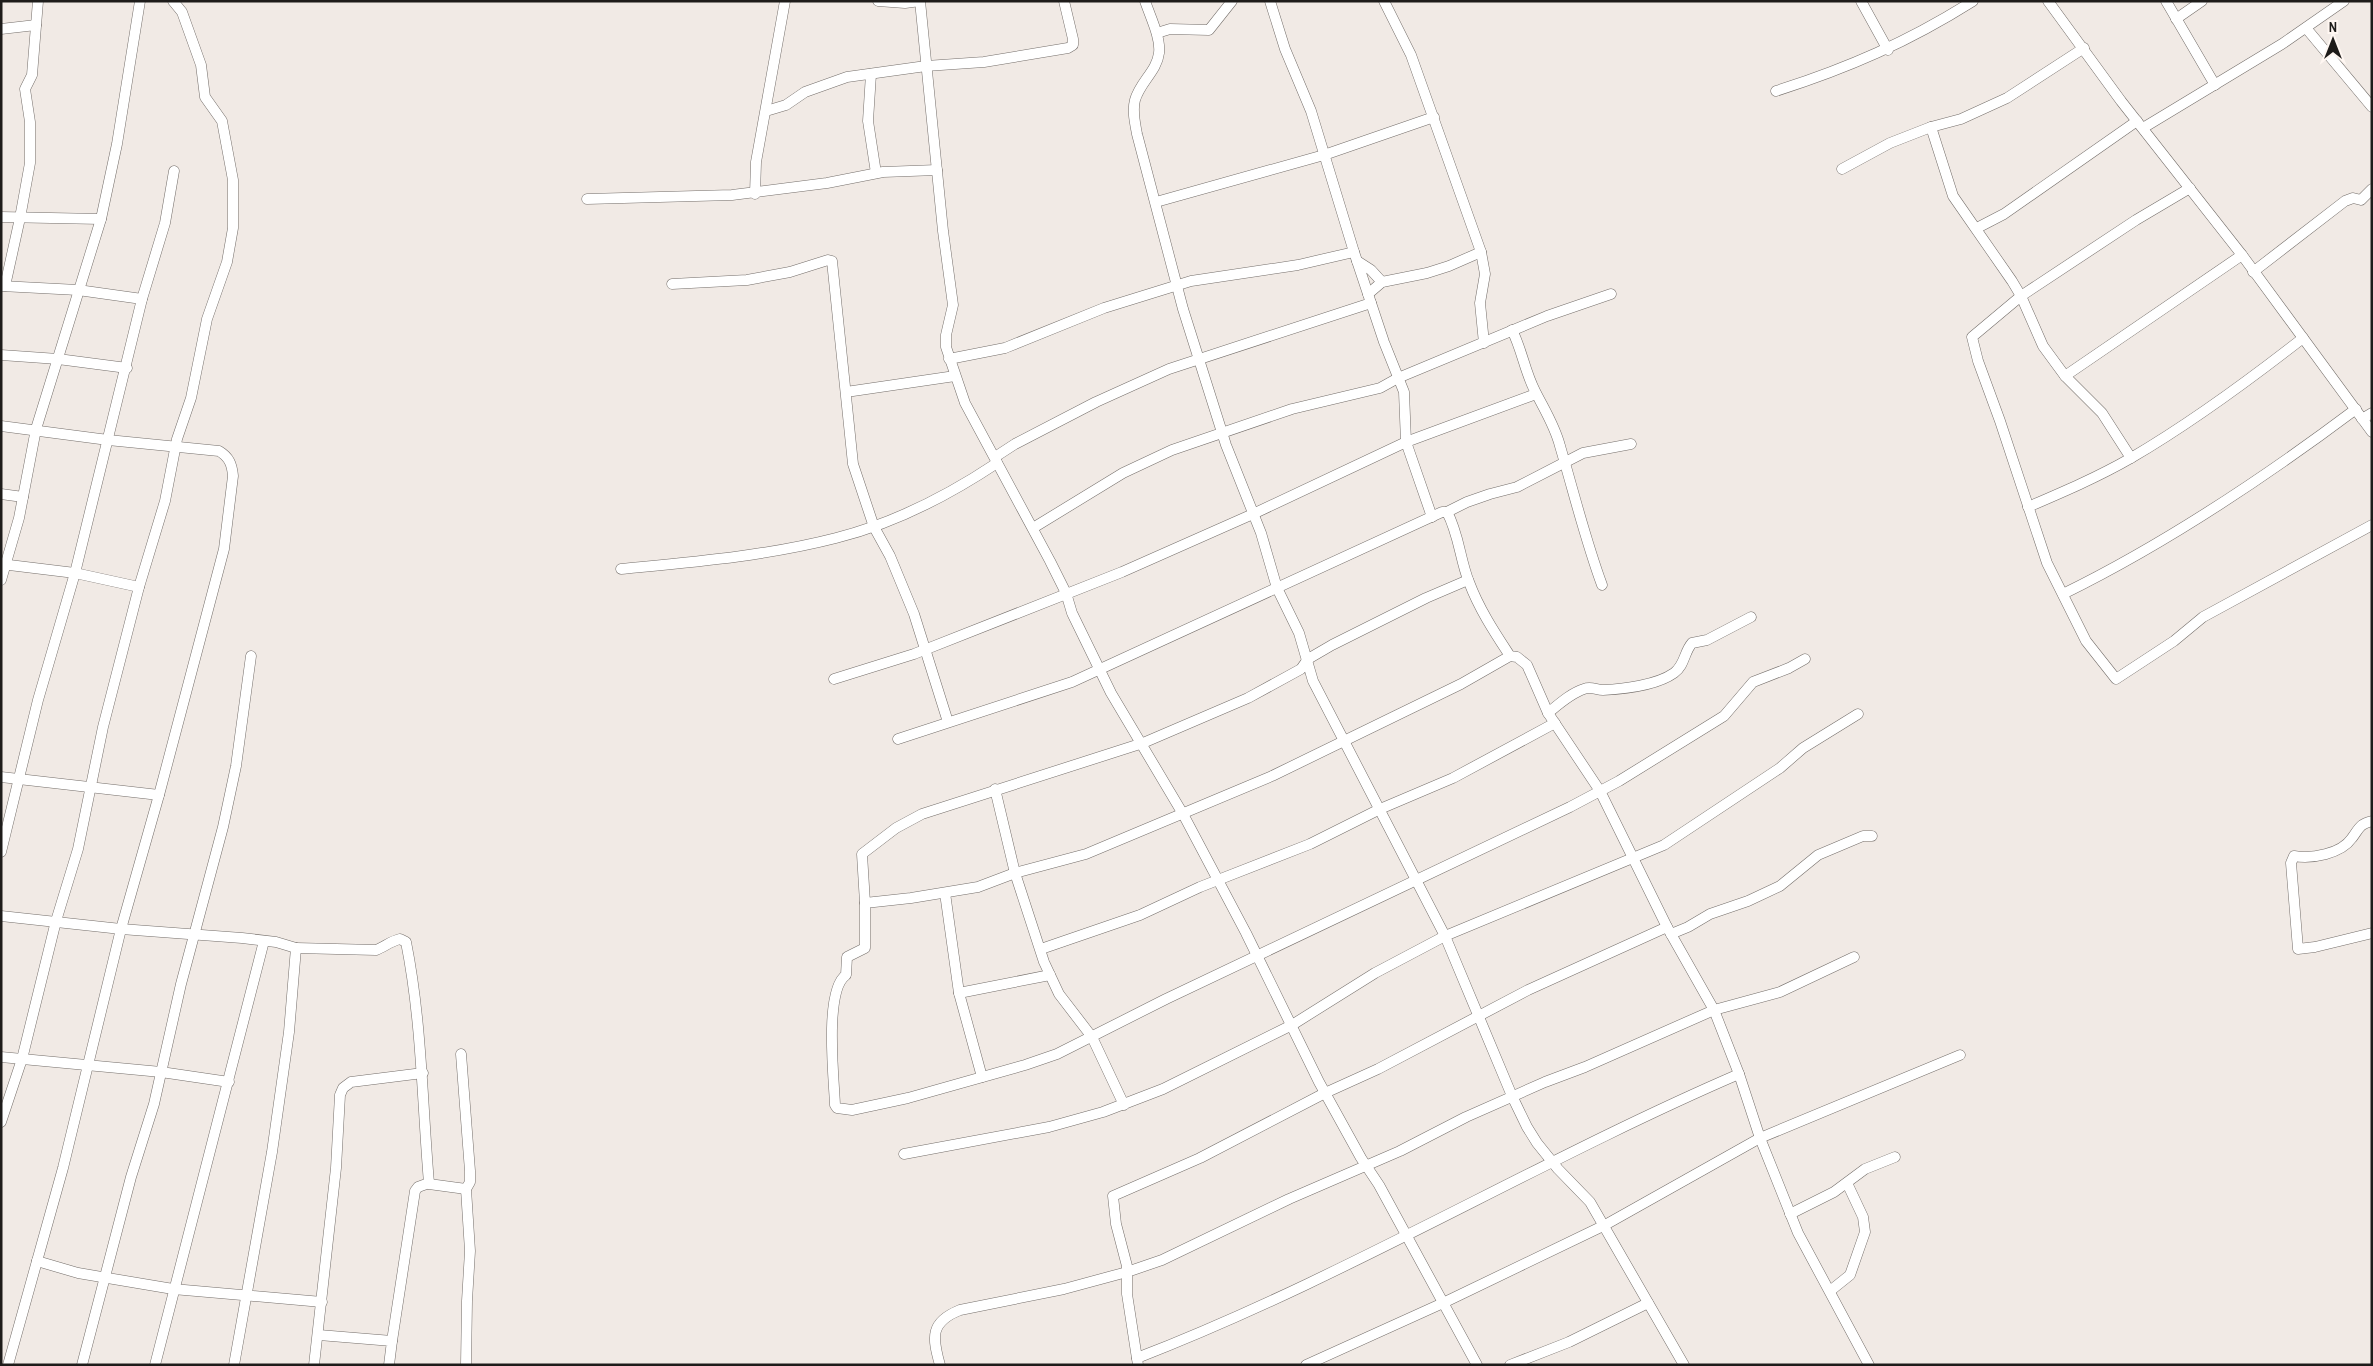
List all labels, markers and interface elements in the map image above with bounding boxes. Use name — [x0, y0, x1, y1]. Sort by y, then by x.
north arrow — [2308, 15, 2358, 65]
text: N — [2329, 18, 2337, 36]

